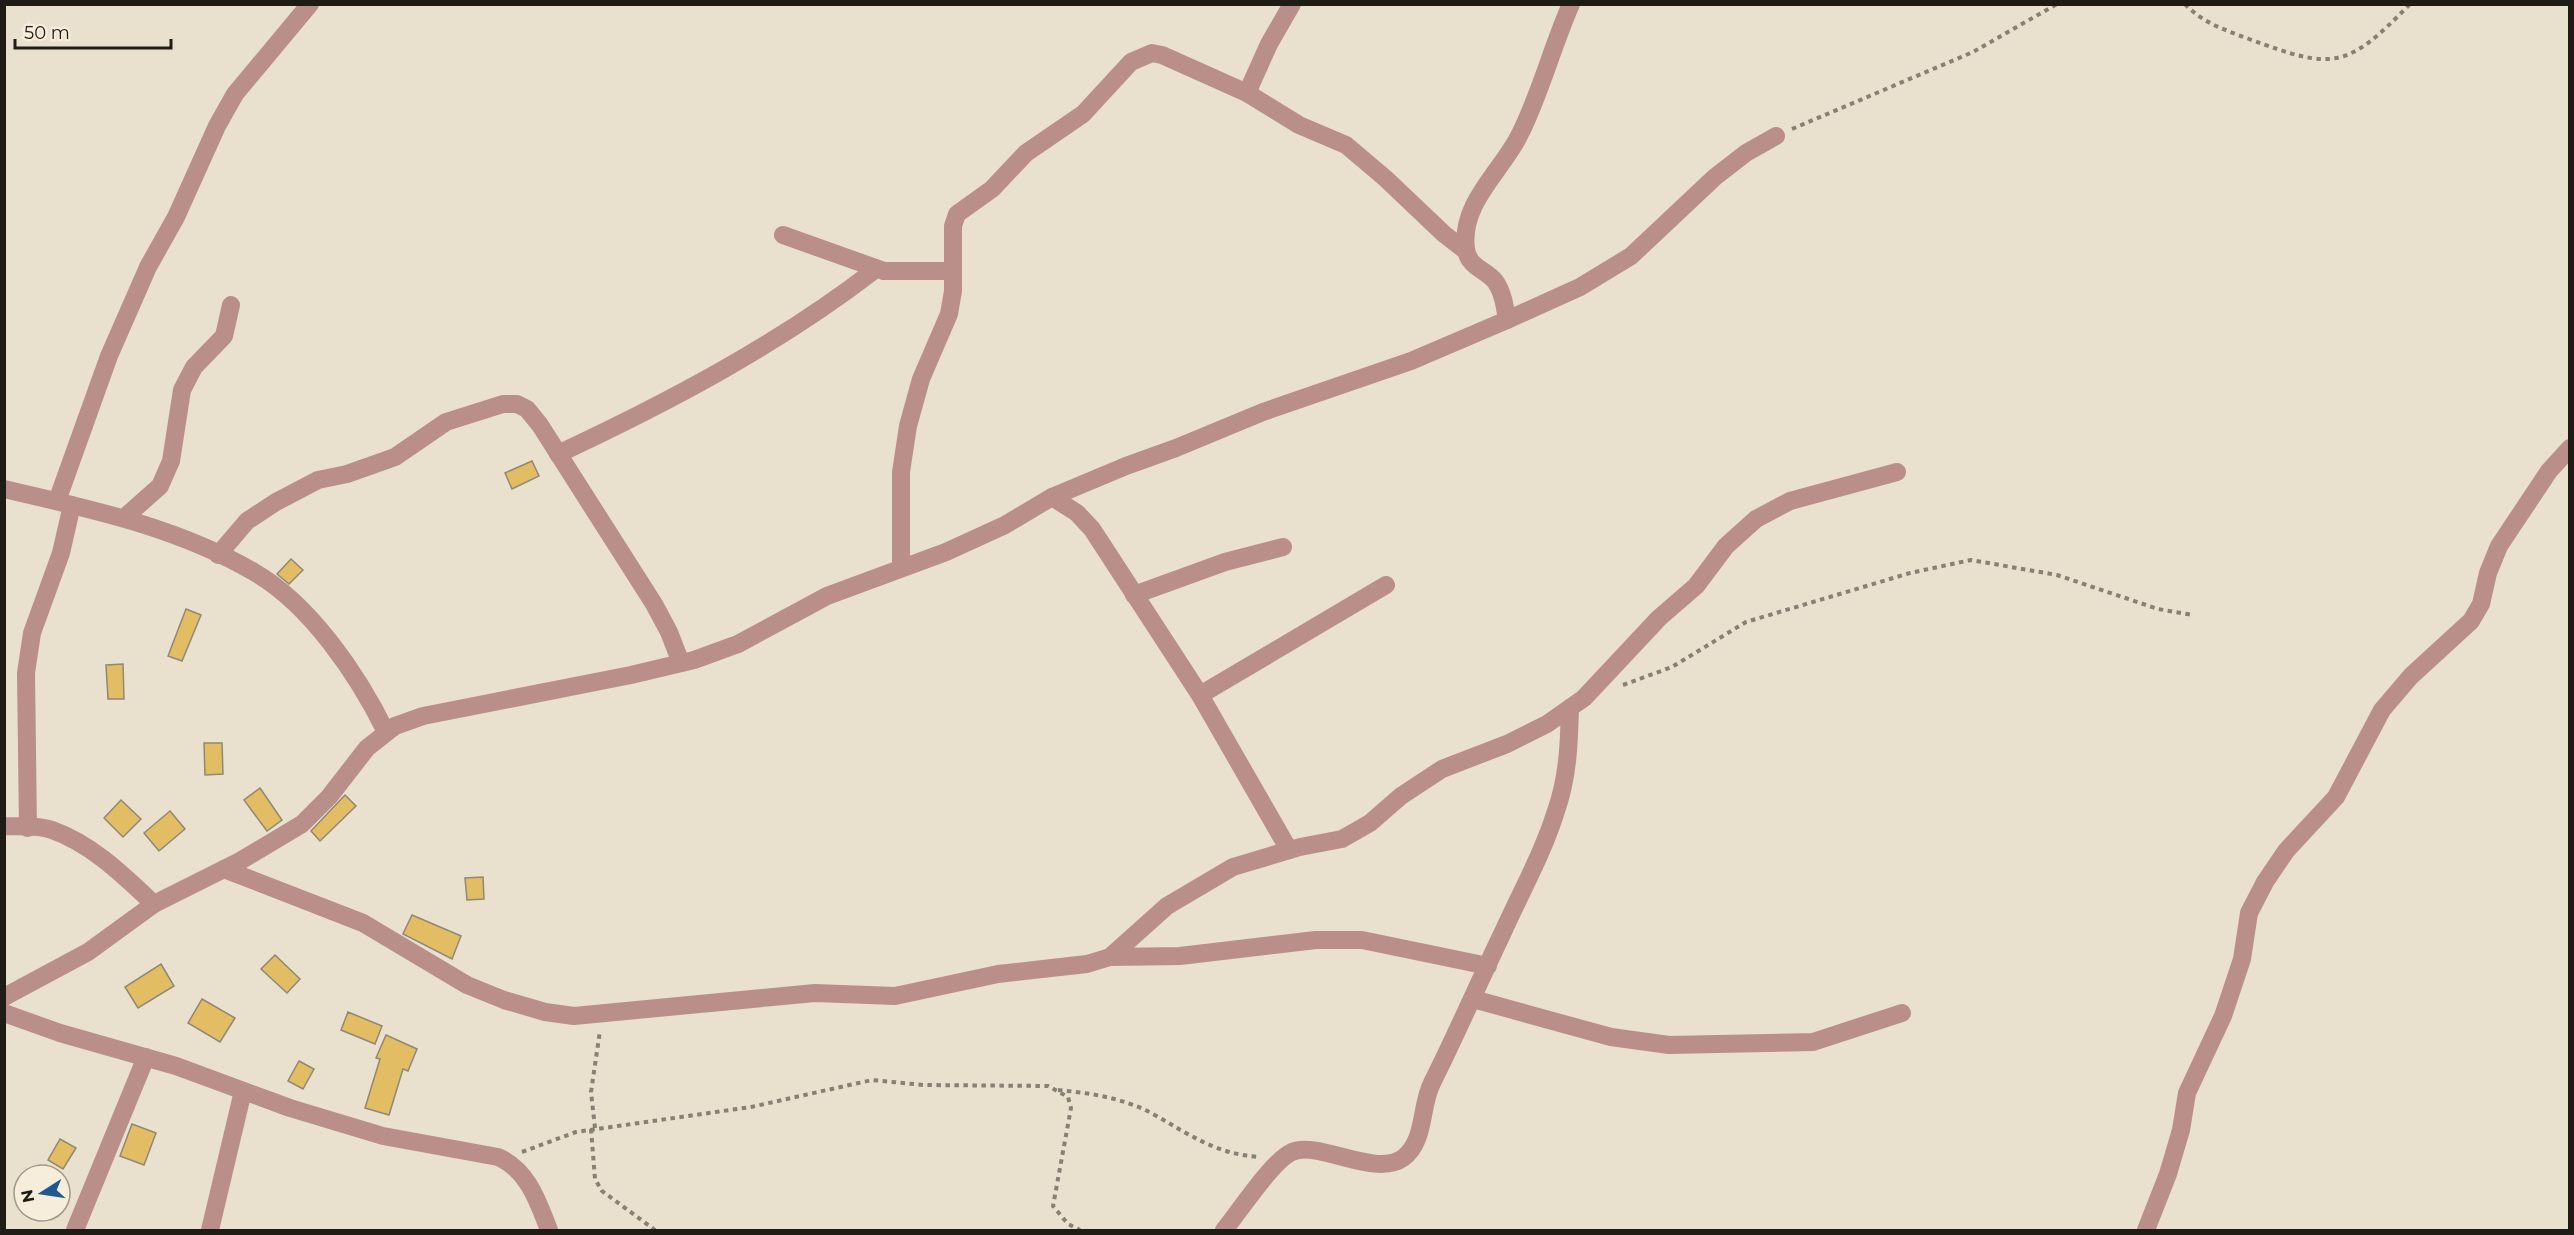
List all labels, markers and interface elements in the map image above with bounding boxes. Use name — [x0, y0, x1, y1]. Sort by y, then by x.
scale bar — [15, 12, 171, 50]
text: 50 m — [24, 22, 70, 44]
north arrow — [12, 1163, 72, 1223]
text: N — [17, 1188, 38, 1204]

